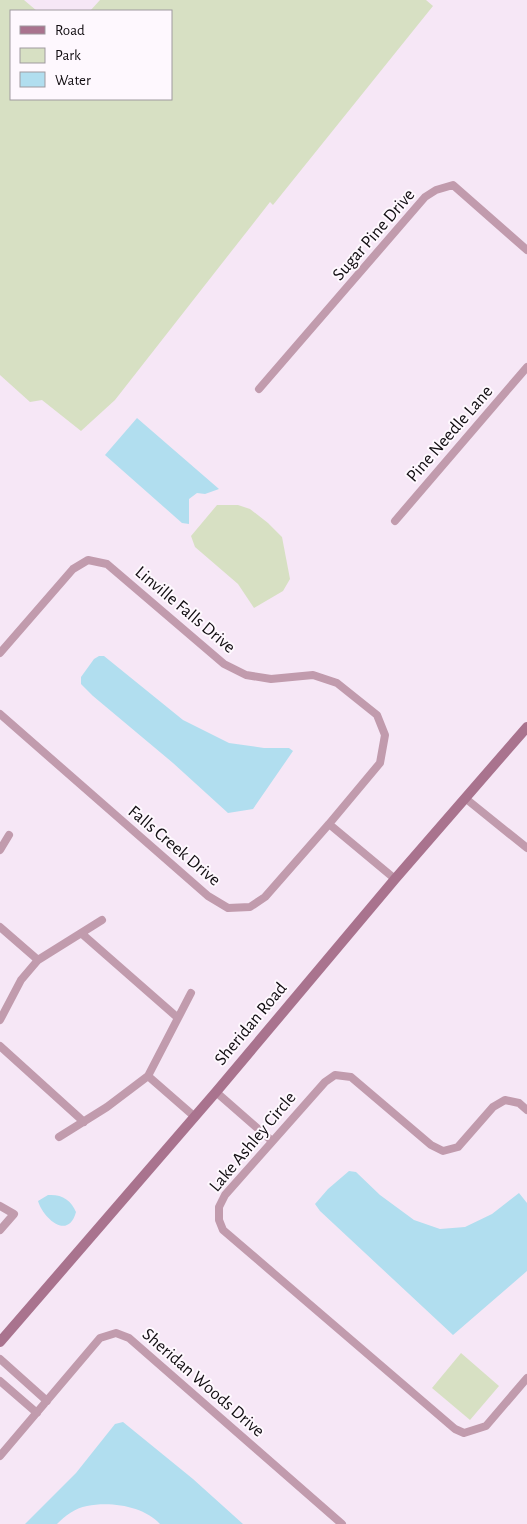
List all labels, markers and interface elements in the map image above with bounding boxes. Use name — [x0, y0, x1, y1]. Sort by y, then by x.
legend — [10, 10, 172, 100]
text: Road — [55, 23, 85, 38]
text: Park — [55, 48, 81, 63]
text: Water — [55, 73, 91, 88]
street label: Sugar Pine Drive — [330, 186, 418, 284]
street label: Pine Needle Lane — [403, 382, 497, 486]
street label: Linville Falls Drive — [132, 563, 238, 657]
street label: Falls Creek Drive — [124, 802, 224, 890]
street label: Sheridan Road — [211, 979, 291, 1069]
street label: Lake Ashley Circle — [206, 1089, 300, 1195]
street label: Sheridan Woods Drive — [139, 1325, 267, 1441]

